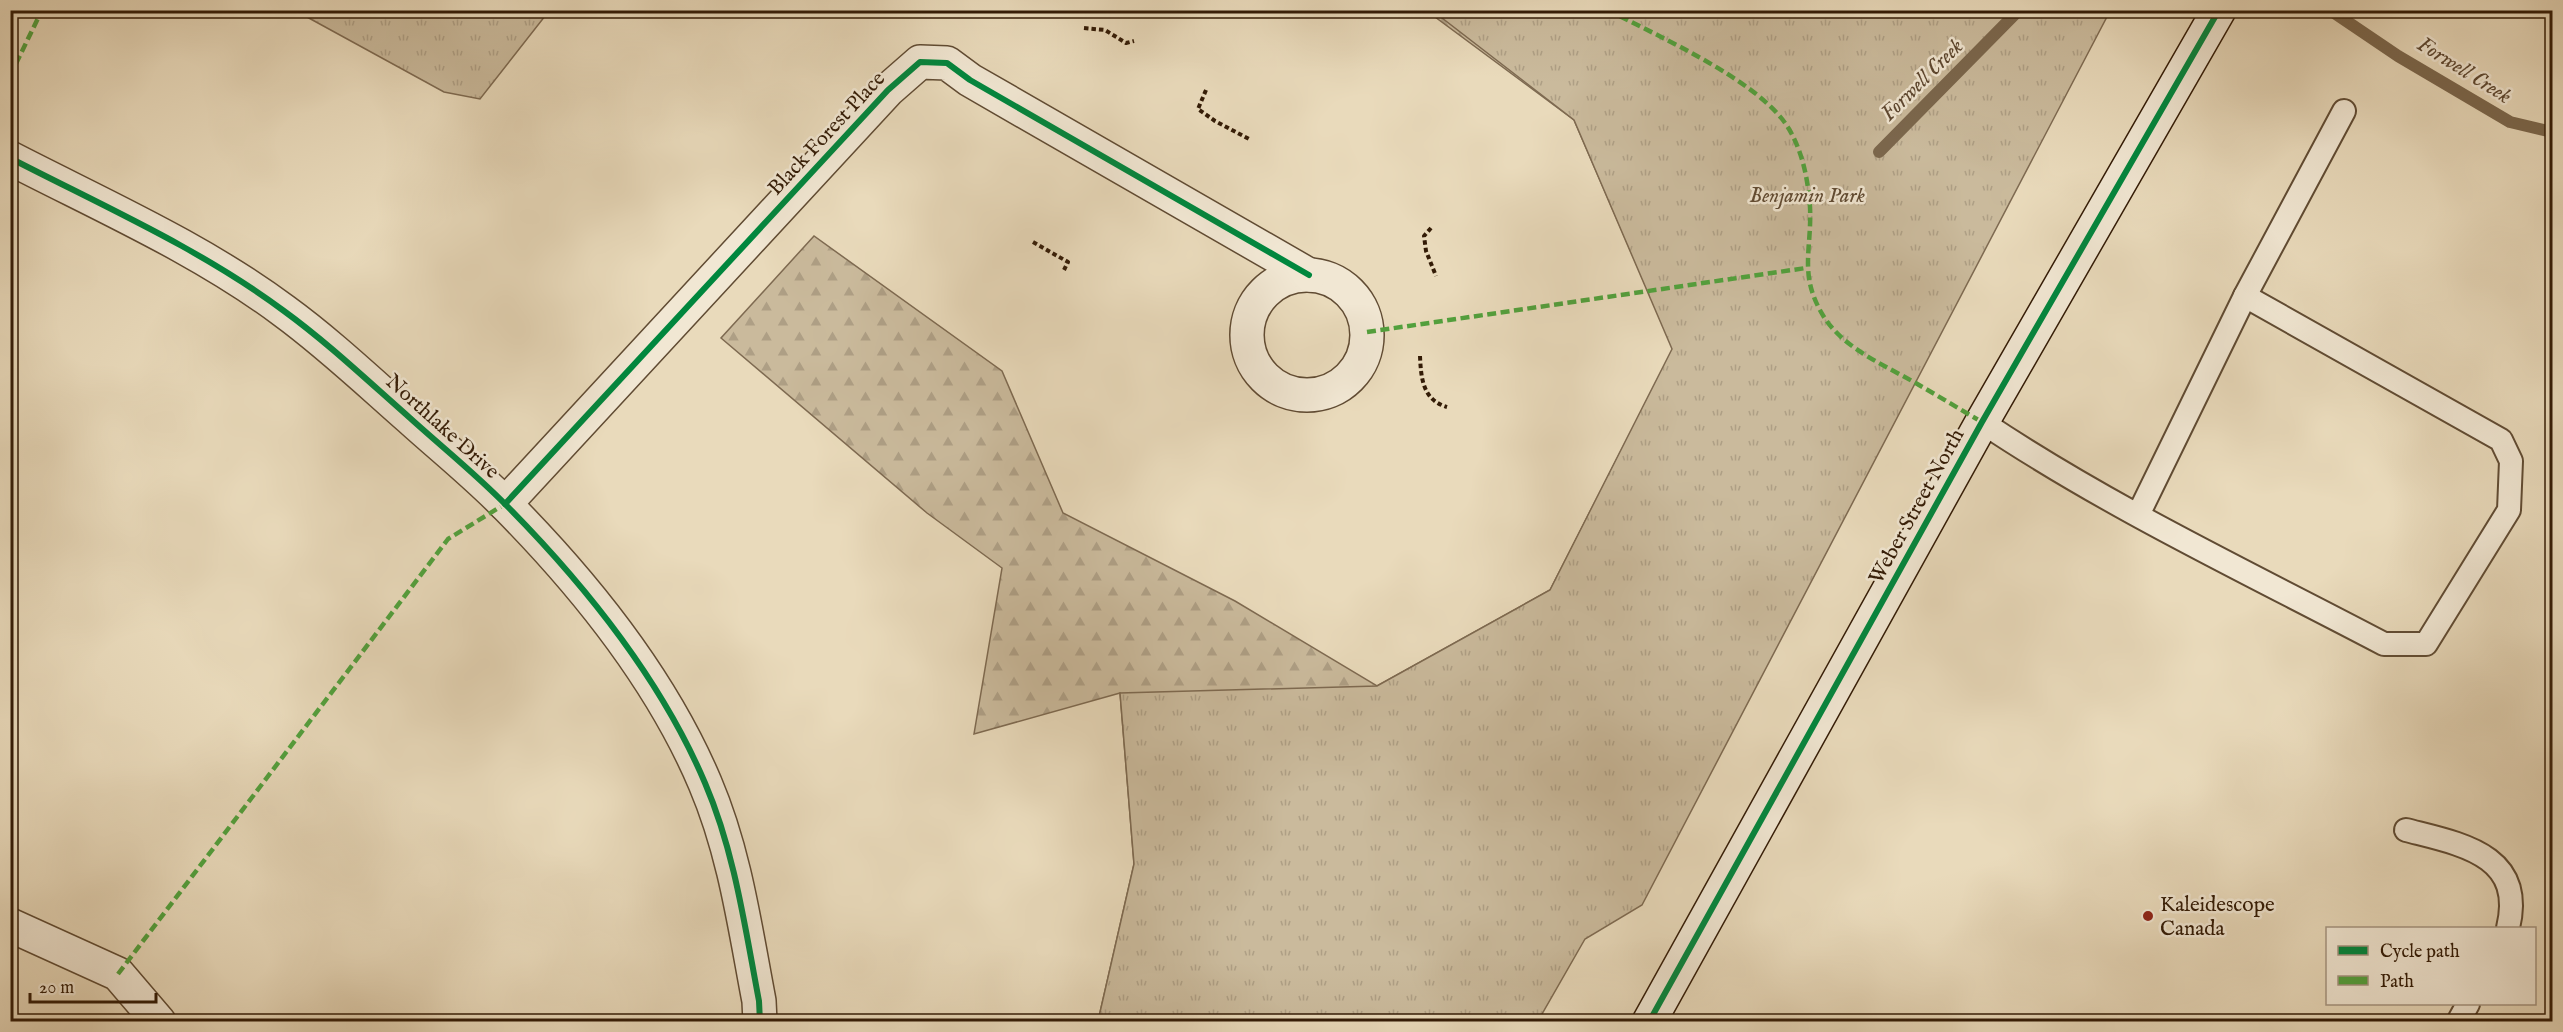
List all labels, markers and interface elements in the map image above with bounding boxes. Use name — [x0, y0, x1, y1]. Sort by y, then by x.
water label: Forwell Creek — [2412, 31, 2516, 111]
water label: Forwell Creek — [1875, 33, 1970, 128]
street label: Black Forest Place — [763, 66, 892, 202]
park label: Benjamin Park — [1749, 183, 1865, 210]
street label: Northlake Drive — [379, 369, 505, 486]
street label: Weber Street North — [1863, 424, 1971, 589]
place label: Kaleidescope Canada — [2160, 892, 2275, 943]
marker: Kaleidescope Canada — [2141, 909, 2155, 923]
legend — [2326, 927, 2536, 1005]
text: Cycle path — [2380, 941, 2460, 964]
scale bar — [30, 966, 156, 1004]
text: Path — [2380, 971, 2414, 994]
text: 20 m — [39, 977, 74, 1000]

